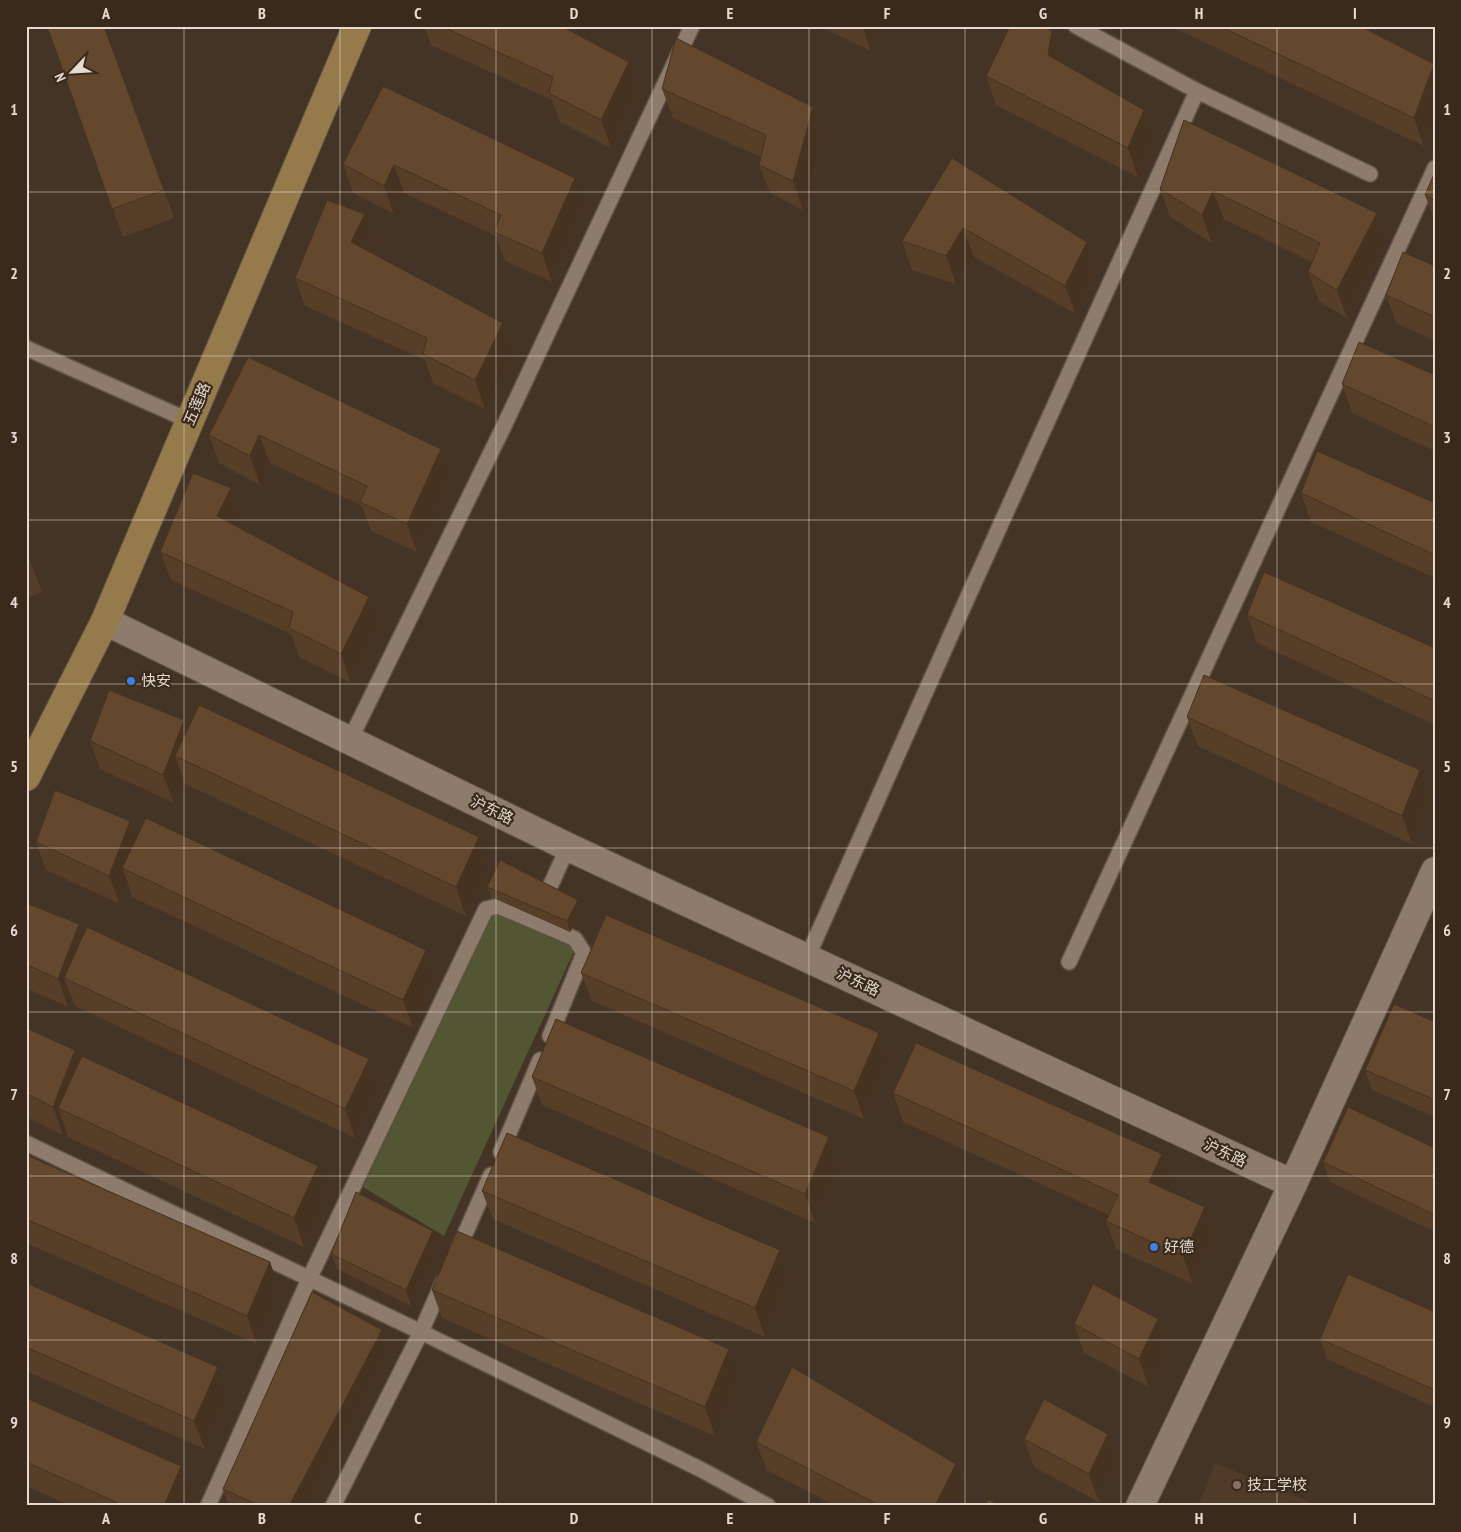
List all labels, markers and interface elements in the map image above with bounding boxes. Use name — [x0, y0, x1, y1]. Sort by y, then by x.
text: A — [101, 3, 111, 23]
text: B — [258, 3, 266, 23]
text: C — [414, 3, 422, 23]
text: D — [570, 3, 579, 23]
text: E — [727, 3, 734, 23]
text: F — [884, 3, 891, 23]
text: G — [1039, 3, 1047, 23]
text: H — [1195, 3, 1203, 23]
text: I — [1353, 3, 1357, 23]
north arrow — [48, 48, 98, 98]
text: N — [50, 70, 70, 85]
text: 1 — [10, 99, 18, 119]
text: 1 — [1443, 99, 1451, 119]
text: 2 — [10, 263, 18, 283]
text: 2 — [1443, 263, 1451, 283]
street label: 五莲路 — [179, 379, 214, 428]
text: 3 — [10, 427, 18, 447]
text: 3 — [1443, 427, 1451, 447]
text: 4 — [10, 592, 18, 612]
text: 4 — [1443, 592, 1451, 612]
place label: 快安 — [141, 671, 171, 690]
marker: 快安 — [125, 675, 137, 687]
text: 5 — [10, 756, 18, 776]
text: 5 — [1443, 756, 1451, 776]
street label: 沪东路 — [468, 791, 517, 828]
text: 6 — [10, 920, 18, 940]
text: 6 — [1443, 920, 1451, 940]
street label: 沪东路 — [834, 963, 883, 1000]
text: 7 — [10, 1084, 18, 1104]
text: 7 — [1443, 1084, 1451, 1104]
street label: 沪东路 — [1201, 1134, 1250, 1171]
place label: 好德 — [1164, 1237, 1194, 1256]
marker: 好德 — [1148, 1241, 1160, 1253]
text: 8 — [10, 1248, 18, 1268]
text: 8 — [1443, 1248, 1451, 1268]
text: 9 — [10, 1412, 18, 1432]
text: 9 — [1443, 1412, 1451, 1432]
place label: 技工学校 — [1247, 1475, 1307, 1494]
marker: 技工学校 — [1231, 1479, 1243, 1491]
text: A — [101, 1508, 111, 1528]
text: B — [258, 1508, 266, 1528]
text: C — [414, 1508, 422, 1528]
text: D — [570, 1508, 579, 1528]
text: E — [727, 1508, 734, 1528]
text: F — [884, 1508, 891, 1528]
text: G — [1039, 1508, 1047, 1528]
text: H — [1195, 1508, 1203, 1528]
text: I — [1353, 1508, 1357, 1528]

